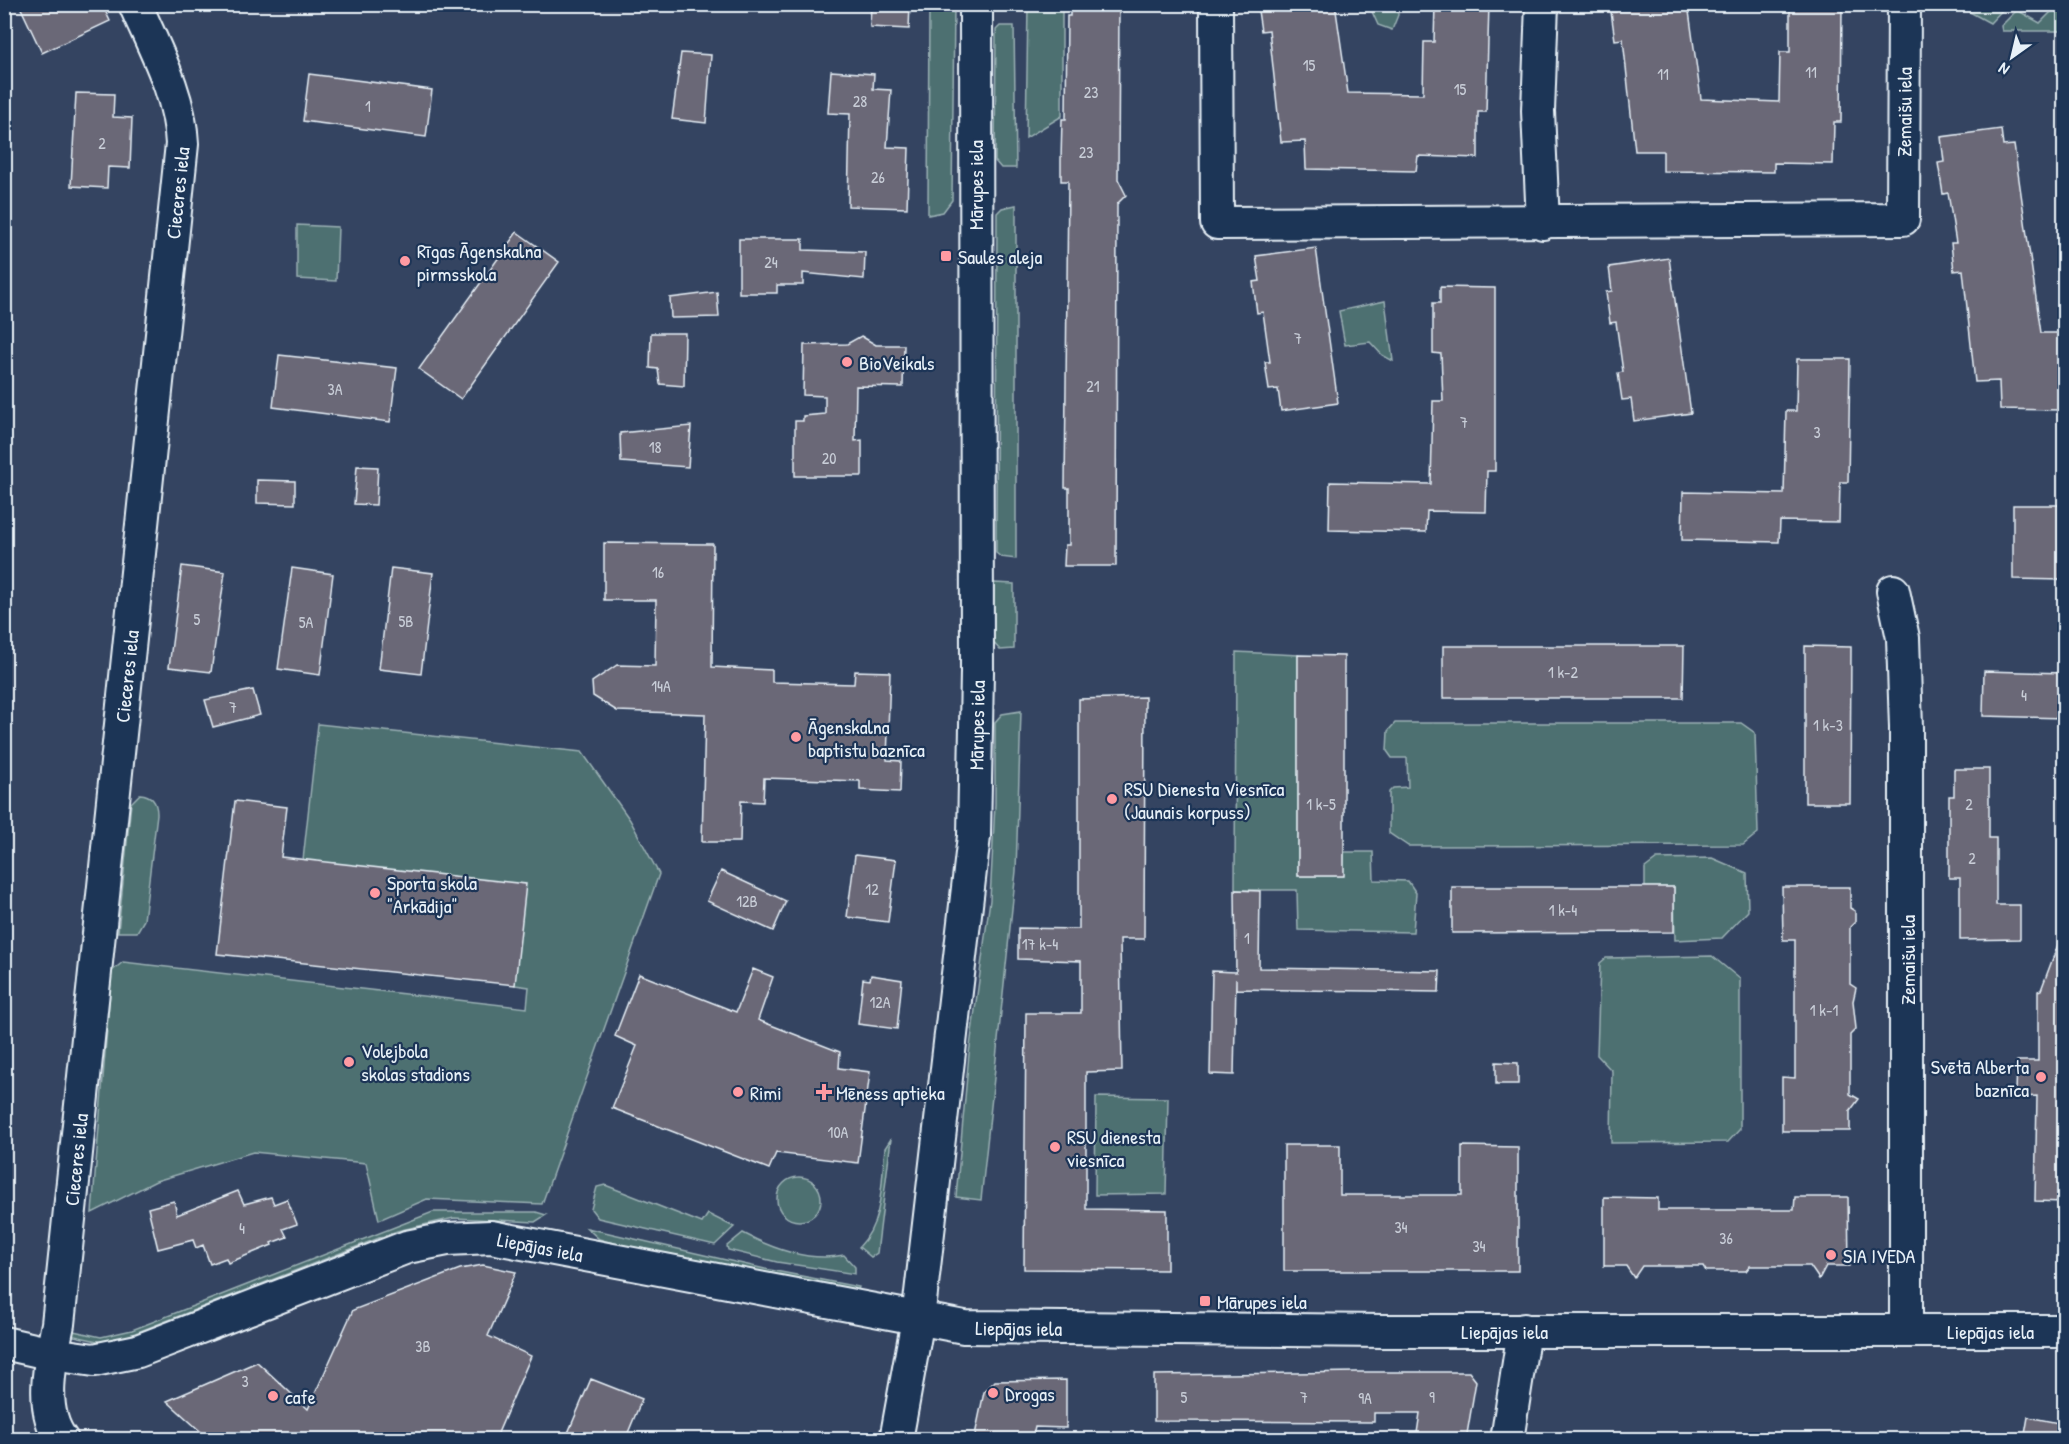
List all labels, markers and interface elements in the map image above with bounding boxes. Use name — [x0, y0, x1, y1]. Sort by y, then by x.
north arrow — [1982, 27, 2042, 87]
house number: 15 — [1303, 54, 1316, 76]
text: N — [1994, 58, 2013, 81]
house number: 11 — [1805, 61, 1817, 83]
house number: 11 — [1657, 63, 1669, 85]
street label: Zemaišu iela — [1890, 67, 1917, 157]
house number: 15 — [1454, 78, 1467, 100]
house number: 23 — [1084, 81, 1098, 103]
house number: 28 — [853, 90, 867, 112]
house number: 1 — [365, 95, 371, 117]
house number: 2 — [98, 132, 106, 154]
street label: Mārupes iela — [962, 140, 989, 230]
house number: 23 — [1079, 141, 1093, 163]
street label: Cieceres iela — [159, 145, 195, 240]
house number: 26 — [871, 166, 885, 188]
place label: Rīgas Āgenskalna pirmsskola — [417, 237, 541, 287]
place label: Saules aleja — [958, 243, 1042, 270]
marker: Saules aleja — [939, 249, 953, 263]
house number: 24 — [764, 251, 778, 273]
marker: Rīgas Āgenskalna pirmsskola — [398, 254, 412, 268]
house number: 7 — [1294, 327, 1302, 349]
place label: BioVeikals — [859, 349, 935, 376]
marker: BioVeikals — [840, 355, 854, 369]
house number: 21 — [1086, 375, 1100, 397]
house number: 3A — [328, 378, 343, 400]
house number: 7 — [1460, 411, 1468, 433]
house number: 3 — [1813, 421, 1821, 443]
house number: 18 — [649, 436, 661, 458]
house number: 20 — [822, 447, 836, 469]
house number: 16 — [652, 561, 664, 583]
house number: 5 — [194, 608, 201, 630]
house number: 5B — [399, 610, 413, 632]
house number: 5A — [299, 611, 313, 633]
street label: Cieceres iela — [108, 629, 144, 724]
house number: 1 k-2 — [1548, 661, 1579, 683]
house number: 14A — [651, 675, 671, 697]
street label: Mārupes iela — [962, 680, 990, 770]
house number: 4 — [2021, 684, 2027, 706]
house number: 7 — [229, 696, 237, 718]
place label: Āgenskalna baptistu baznīca — [808, 713, 925, 763]
house number: 1 k-3 — [1813, 714, 1843, 736]
marker: Āgenskalna baptistu baznīca — [789, 730, 803, 744]
place label: RSU Dienesta Viesnīca (Jaunais korpuss) — [1124, 775, 1284, 825]
marker: RSU Dienesta Viesnīca (Jaunais korpuss) — [1105, 792, 1119, 806]
house number: 1 k-5 — [1306, 793, 1336, 815]
house number: 2 — [1965, 793, 1973, 815]
house number: 2 — [1968, 847, 1976, 869]
place label: Sporta skola "Arkādija" — [387, 869, 477, 919]
house number: 12 — [865, 878, 879, 900]
marker: Sporta skola "Arkādija" — [368, 886, 382, 900]
house number: 12B — [736, 890, 758, 912]
house number: 1 k-4 — [1549, 899, 1577, 921]
street label: Zemaišu iela — [1894, 915, 1921, 1005]
house number: 1 — [1244, 927, 1250, 949]
house number: 17 k-4 — [1022, 933, 1058, 955]
house number: 12A — [869, 991, 891, 1013]
house number: 1 k-1 — [1810, 999, 1838, 1021]
place label: Volejbola skolas stadions — [361, 1037, 470, 1087]
place label: Svētā Alberta baznīca — [1931, 1053, 2029, 1103]
marker: Volejbola skolas stadions — [342, 1055, 356, 1069]
marker: Svētā Alberta baznīca — [2034, 1070, 2048, 1084]
place label: Rimi — [750, 1079, 782, 1106]
place label: Mēness aptieka — [836, 1079, 945, 1106]
marker: Rimi — [731, 1085, 745, 1099]
marker: Mēness aptieka — [817, 1085, 831, 1099]
street label: Cieceres iela — [57, 1112, 94, 1207]
house number: 10A — [828, 1121, 849, 1143]
place label: RSU dienesta viesnīca — [1067, 1123, 1161, 1173]
marker: RSU dienesta viesnīca — [1048, 1140, 1062, 1154]
house number: 34 — [1394, 1216, 1408, 1238]
house number: 4 — [239, 1217, 245, 1239]
street label: Liepājas iela — [495, 1225, 586, 1268]
house number: 36 — [1719, 1227, 1733, 1249]
house number: 34 — [1472, 1235, 1486, 1257]
place label: SIA IVEDA — [1843, 1242, 1916, 1269]
marker: SIA IVEDA — [1824, 1248, 1838, 1262]
place label: Mārupes iela — [1217, 1288, 1307, 1315]
marker: Mārupes iela — [1198, 1294, 1212, 1308]
street label: Liepājas iela — [975, 1314, 1062, 1341]
street label: Liepājas iela — [1461, 1318, 1548, 1345]
street label: Liepājas iela — [1947, 1318, 2034, 1345]
house number: 3B — [415, 1335, 431, 1357]
house number: 3 — [241, 1370, 249, 1392]
place label: Drogas — [1005, 1380, 1055, 1407]
place label: cafe — [285, 1383, 316, 1410]
marker: Drogas — [986, 1386, 1000, 1400]
house number: 5 — [1181, 1386, 1188, 1408]
house number: 7 — [1300, 1386, 1308, 1408]
house number: 9 — [1429, 1386, 1435, 1408]
house number: 9A — [1358, 1387, 1372, 1409]
marker: cafe — [266, 1389, 280, 1403]

